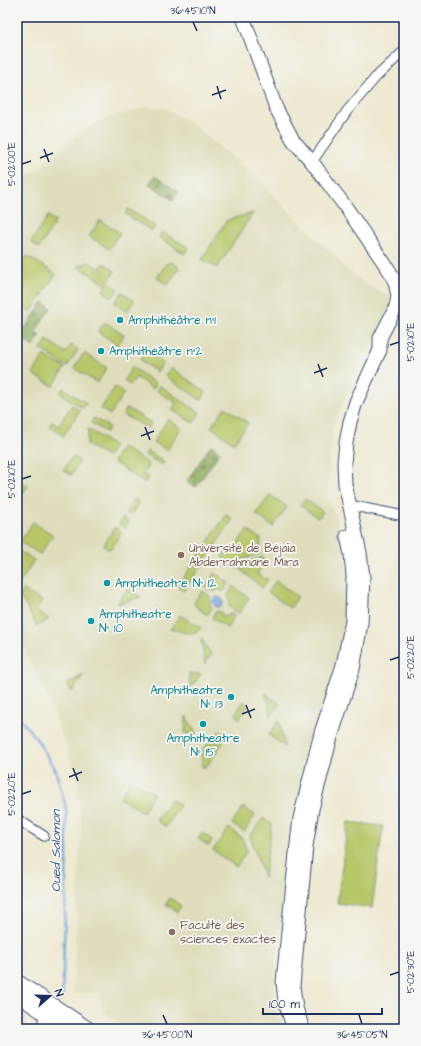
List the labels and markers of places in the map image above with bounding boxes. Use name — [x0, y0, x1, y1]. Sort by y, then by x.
place label: Amphithéâtre n°1 — [128, 312, 216, 329]
marker: Amphithéâtre n°1 — [115, 315, 125, 325]
place label: Amphithéâtre n°2 — [109, 343, 202, 360]
marker: Amphithéâtre n°2 — [96, 346, 106, 356]
place label: Université de Béjaïa Abderrahmane Mira — [189, 540, 299, 571]
marker: Université de Béjaïa Abderrahmane Mira — [176, 550, 186, 560]
place label: Amphitheatre N° 12 — [115, 575, 216, 592]
marker: Amphitheatre N° 12 — [102, 578, 112, 588]
place label: Amphitheatre N° 10 — [99, 606, 172, 637]
marker: Amphitheatre N° 10 — [86, 616, 96, 626]
place label: Amphitheatre N° 13 — [150, 682, 224, 713]
marker: Amphitheatre N° 13 — [226, 692, 236, 702]
marker: Amphitheatre N° 15 — [198, 719, 208, 729]
place label: Amphitheatre N° 15 — [167, 730, 240, 761]
place label: Faculté des sciences exactes — [180, 917, 276, 948]
marker: Faculté des sciences exactes — [167, 927, 177, 937]

